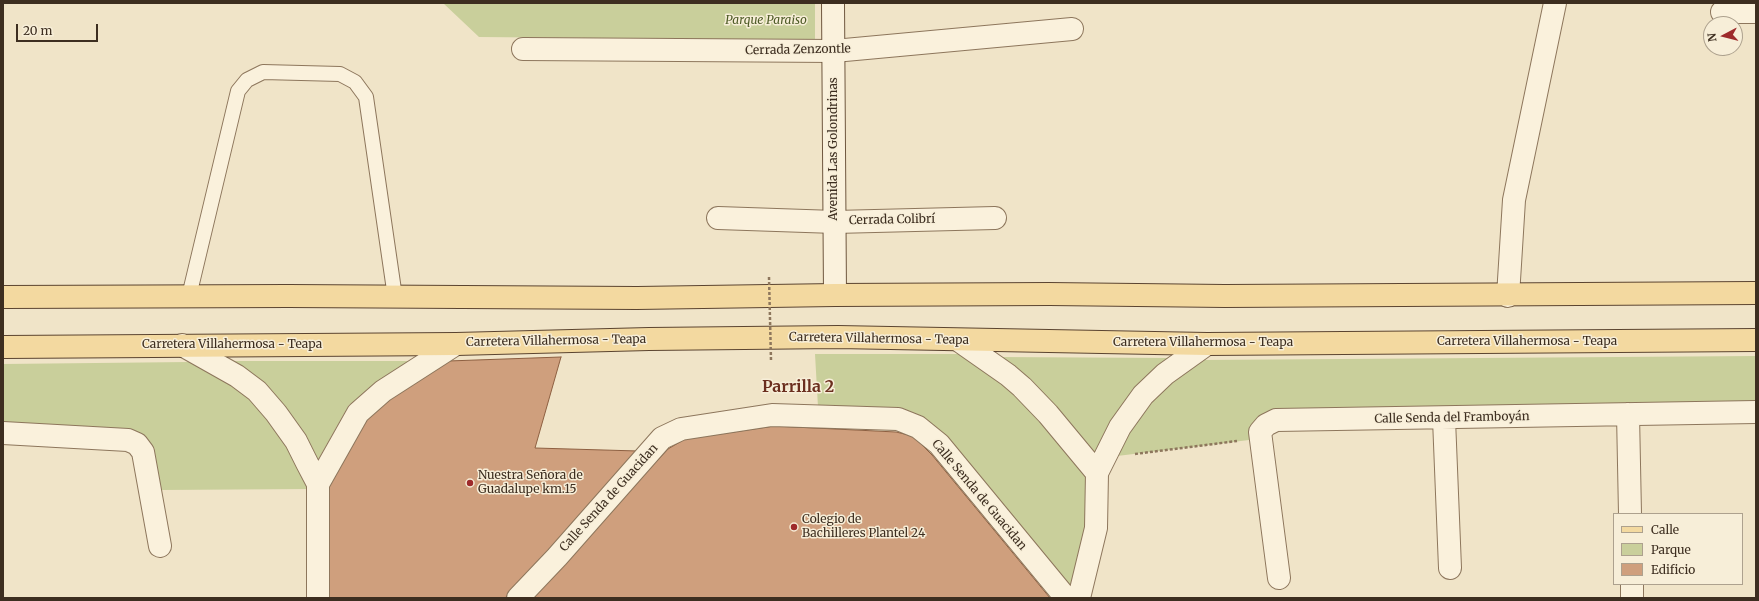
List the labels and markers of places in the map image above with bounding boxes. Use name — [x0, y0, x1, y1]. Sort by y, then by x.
place label: Nuestra Señora de Guadalupe km.15 — [478, 469, 583, 497]
marker: Nuestra Señora de Guadalupe km.15 — [465, 478, 475, 488]
place label: Colegio de Bachilleres Plantel 24 — [802, 513, 925, 541]
marker: Colegio de Bachilleres Plantel 24 — [789, 522, 799, 532]

